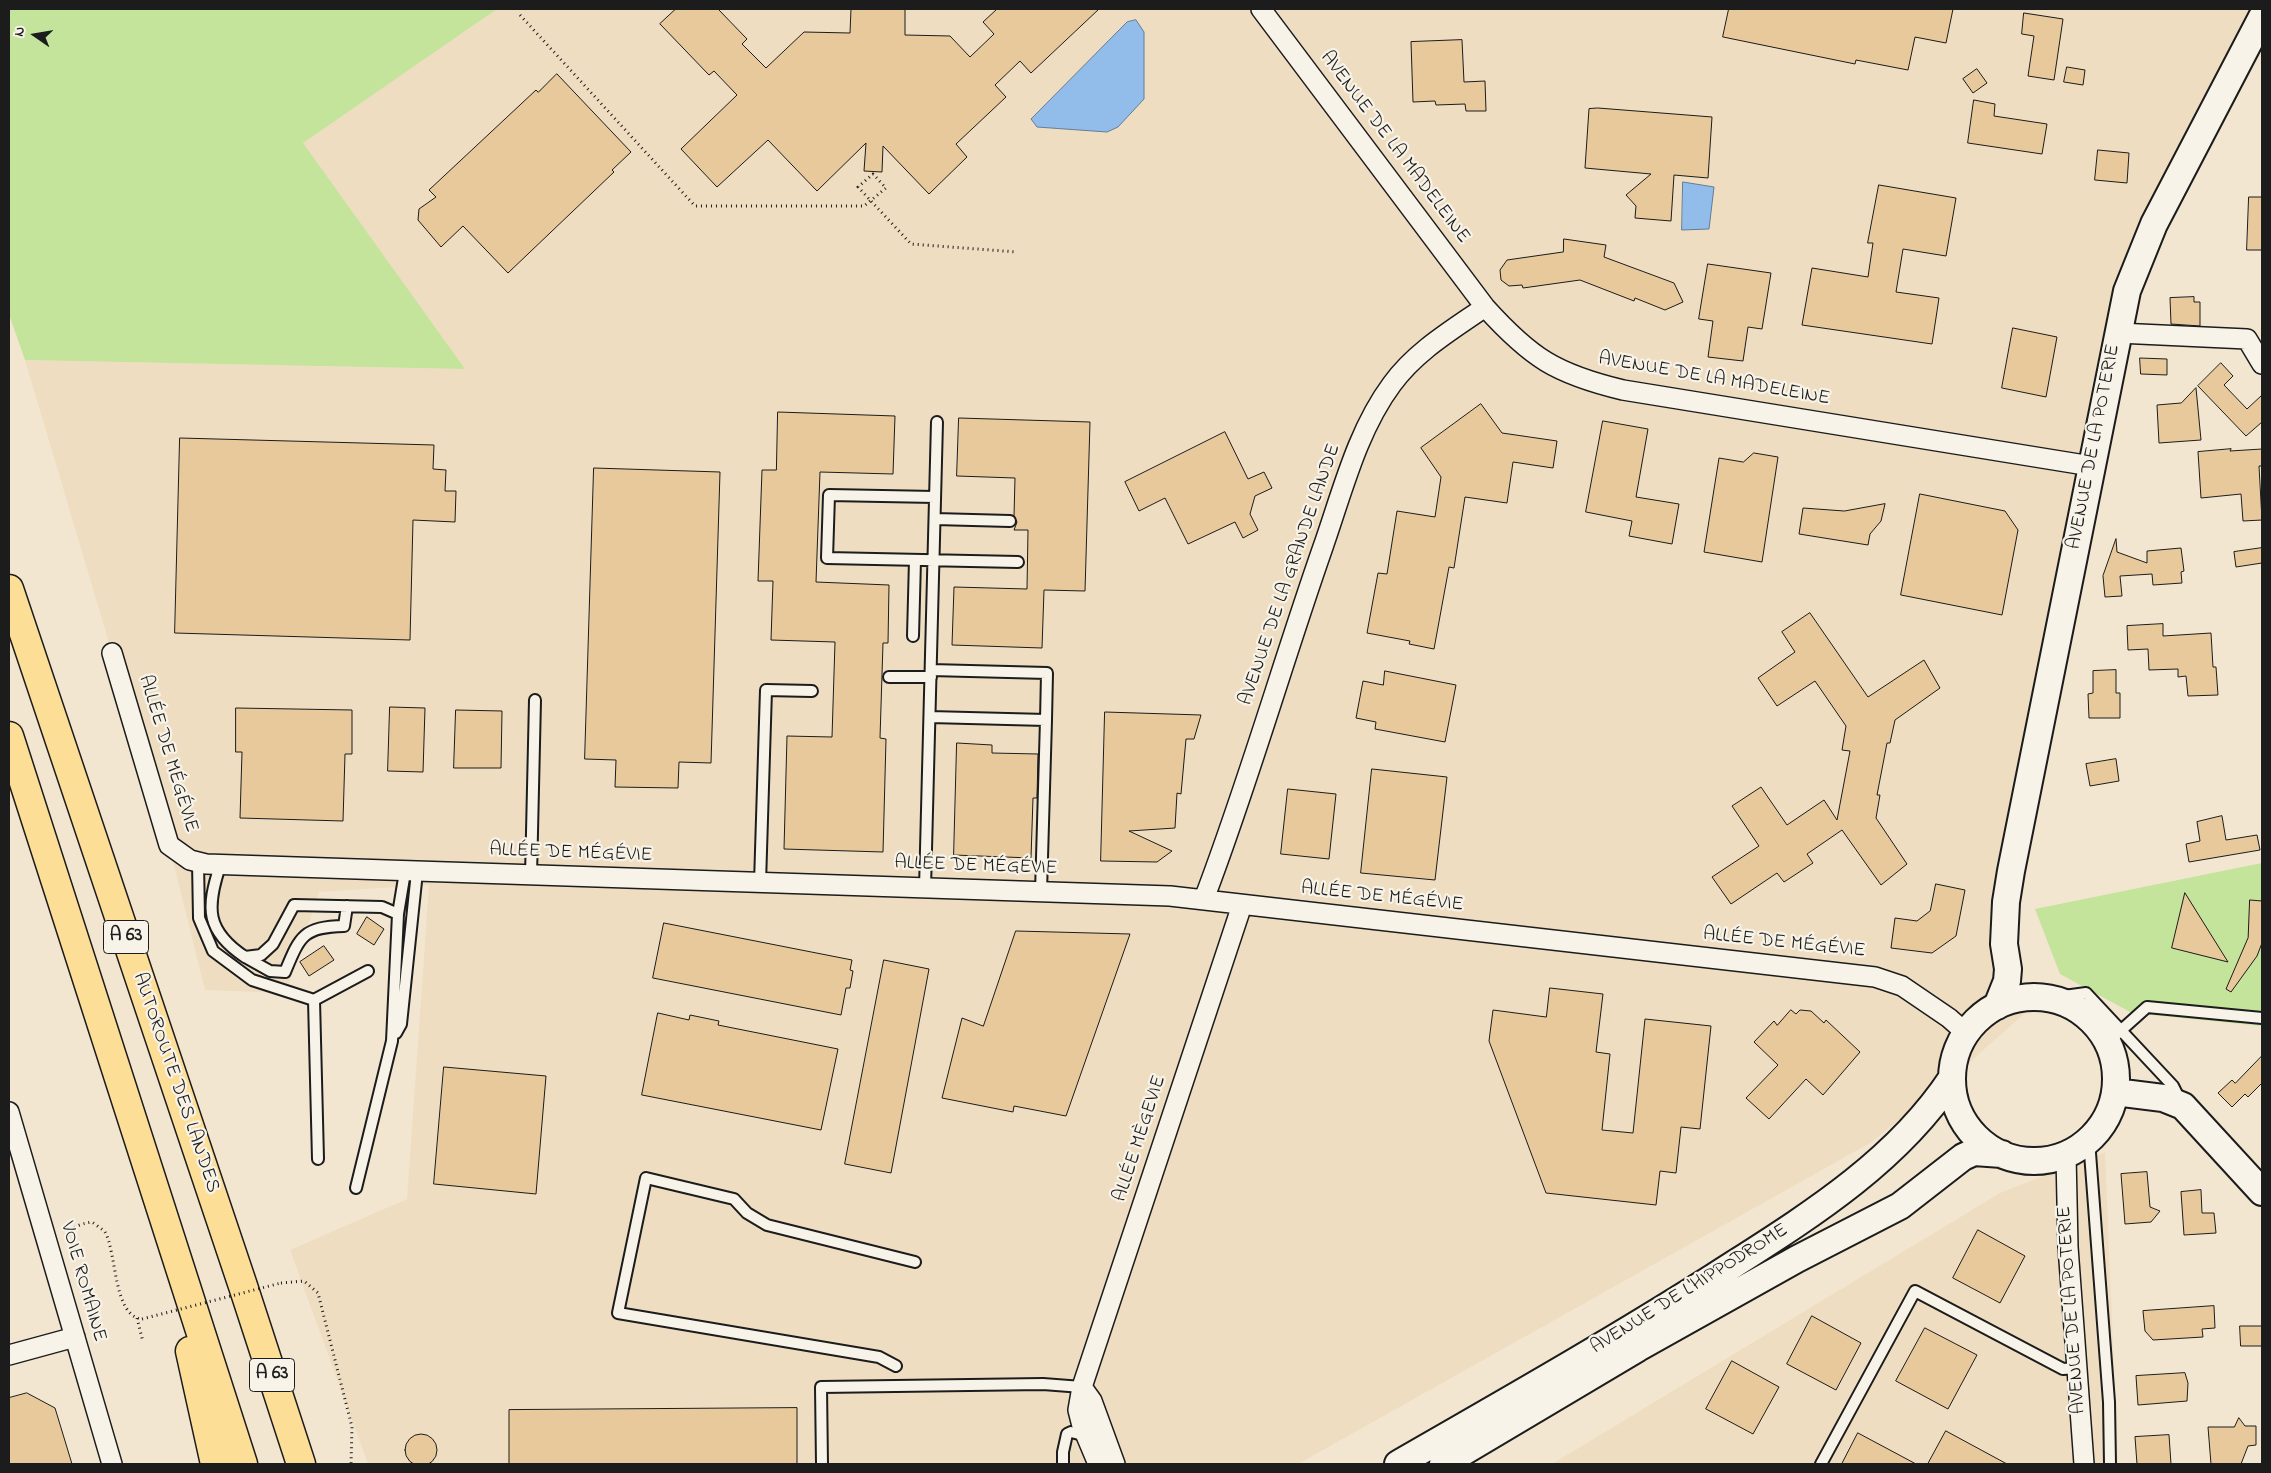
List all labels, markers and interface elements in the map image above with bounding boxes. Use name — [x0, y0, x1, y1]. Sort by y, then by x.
north arrow — [10, 10, 60, 60]
text: N — [9, 25, 31, 38]
street label: AVENUE DE LA MADELEINE — [1314, 47, 1474, 249]
street label: AVENUE DE LA POTERIE — [2063, 342, 2127, 552]
street label: AVENUE DE LA MADELEINE — [1596, 348, 1832, 412]
street label: AVENUE DE LA GRANDE LANDE — [1235, 441, 1347, 709]
street label: ALLÉE DE MÉGÉVIE — [132, 672, 202, 836]
street label: ALLÉE DE MÉGÉVIE — [489, 839, 653, 869]
street label: ALLÉE DE MÉGÉVIE — [894, 852, 1058, 882]
street label: ALLÉE DE MÉGÉVIE — [1300, 878, 1464, 918]
road number: A 63 — [104, 920, 148, 954]
street label: ALLÉE DE MÉGÉVIE — [1702, 924, 1866, 964]
street label: AUTOROUTE DES LANDES — [126, 970, 224, 1196]
street label: ALLÉE MÈGEVIE — [1109, 1073, 1173, 1205]
street label: AVENUE DE LA POTERIE — [2054, 1205, 2092, 1415]
street label: VOIE ROMAINE — [53, 1219, 111, 1345]
street label: AVENUE DE L'HIPPODROME — [1587, 1219, 1793, 1361]
road number: A 63 — [250, 1358, 294, 1392]

